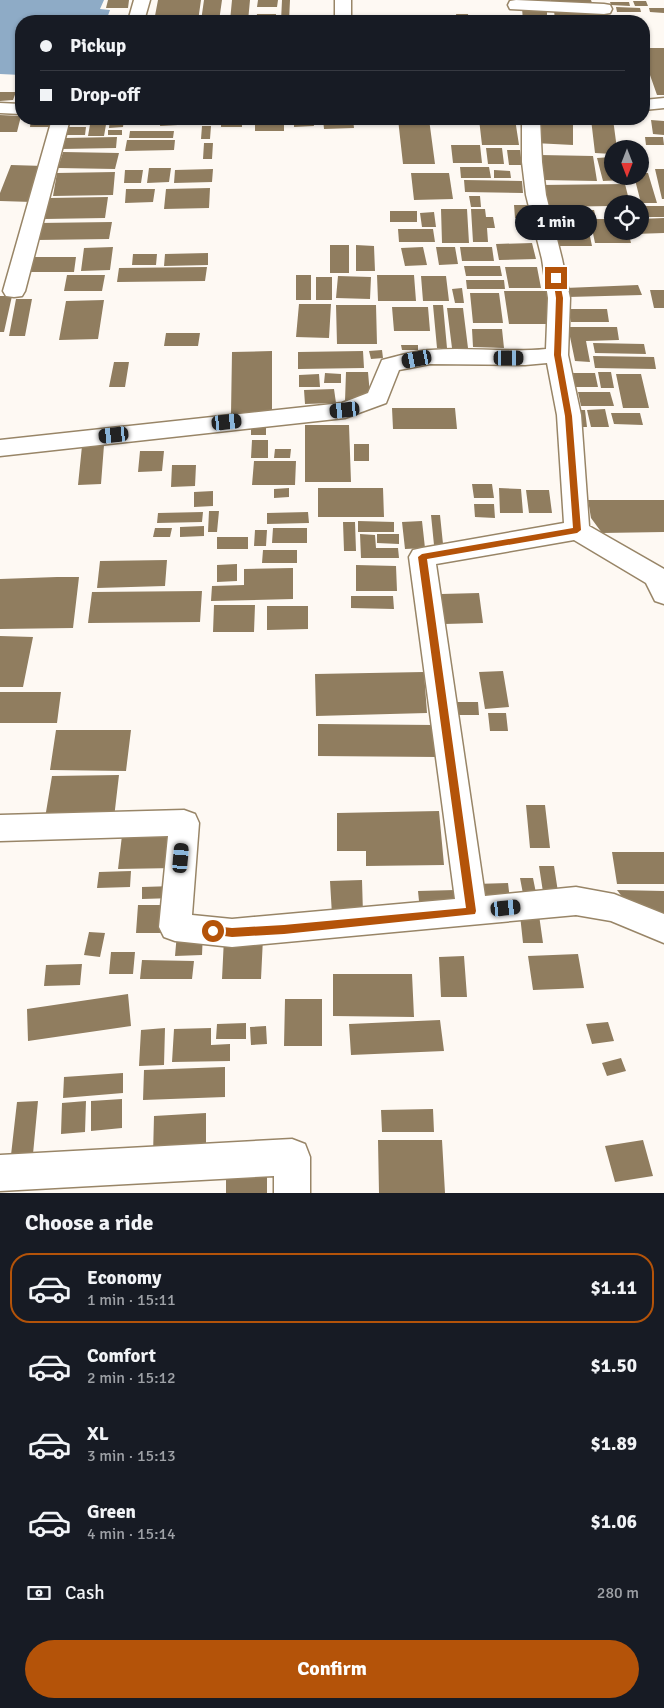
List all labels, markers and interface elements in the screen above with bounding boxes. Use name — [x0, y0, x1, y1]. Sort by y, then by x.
text: Pickup — [70, 34, 126, 58]
text: Drop-off — [70, 83, 140, 107]
north arrow — [604, 140, 649, 185]
map controls — [604, 140, 649, 240]
button: locate — [604, 195, 649, 240]
callout: 1 min — [515, 206, 597, 240]
text: 1 min — [537, 212, 575, 232]
route end — [545, 267, 567, 289]
car — [400, 349, 433, 369]
car — [494, 351, 524, 366]
car — [329, 401, 360, 419]
car — [211, 413, 242, 431]
car — [98, 426, 129, 444]
car — [172, 842, 189, 874]
car — [490, 899, 521, 917]
route start — [202, 920, 224, 942]
text: Choose a ride — [25, 1209, 153, 1236]
icon: car — [27, 1266, 72, 1311]
text: Economy — [87, 1266, 161, 1290]
text: $1.11 — [591, 1276, 637, 1300]
text: 1 min · 15:11 — [87, 1290, 176, 1310]
icon: car — [27, 1344, 72, 1389]
text: Comfort — [87, 1344, 156, 1368]
text: $1.50 — [591, 1354, 637, 1378]
text: 2 min · 15:12 — [87, 1368, 176, 1388]
icon: car — [27, 1422, 72, 1467]
text: XL — [87, 1422, 109, 1446]
text: $1.89 — [591, 1432, 637, 1456]
text: 3 min · 15:13 — [87, 1446, 176, 1466]
icon: car — [27, 1500, 72, 1545]
text: Green — [87, 1500, 136, 1524]
text: $1.06 — [591, 1510, 637, 1534]
text: 4 min · 15:14 — [87, 1524, 176, 1544]
icon: cash — [25, 1579, 53, 1607]
text: Cash — [65, 1581, 105, 1605]
text: 280 m — [597, 1583, 639, 1603]
button: Confirm — [25, 1640, 639, 1698]

